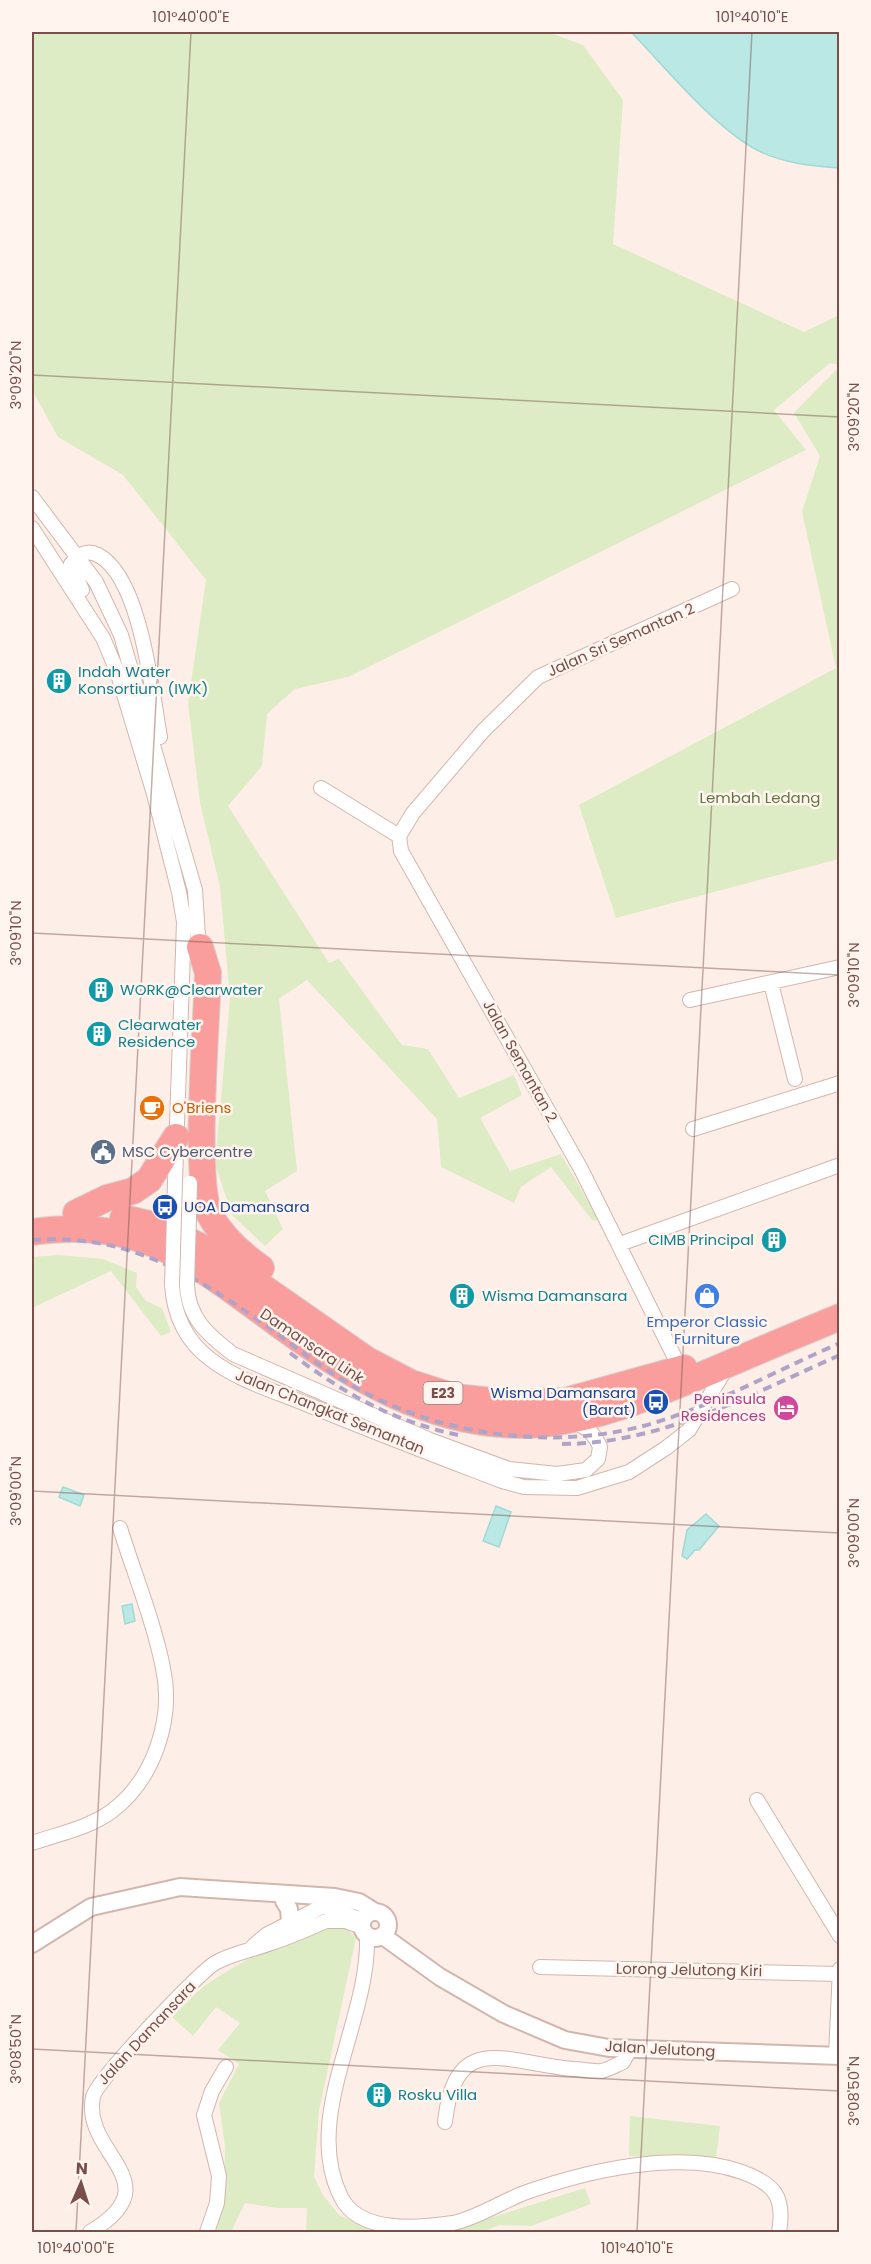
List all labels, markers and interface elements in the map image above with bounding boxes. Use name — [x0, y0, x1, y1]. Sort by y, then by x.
text: 101°40'00"E — [152, 6, 230, 27]
text: 101°40'10"E — [716, 6, 788, 27]
text: 3°09'20"N — [5, 340, 26, 410]
text: 3°09'20"N — [843, 382, 864, 452]
street label: Jalan Sri Semantan 2 — [544, 598, 698, 681]
place label: Indah Water Konsortium (IWK) — [78, 661, 208, 699]
building icon: Indah Water Konsortium (IWK) — [44, 666, 74, 696]
park label: Lembah Ledang — [700, 787, 820, 808]
text: 3°09'10"N — [5, 900, 26, 966]
text: 3°09'10"N — [843, 942, 864, 1008]
building icon: WORK@Clearwater — [86, 975, 116, 1005]
place label: WORK@Clearwater — [120, 979, 263, 1000]
street label: Jalan Semantan 2 — [478, 996, 563, 1126]
place label: Clearwater Residence — [118, 1014, 202, 1052]
building icon: Clearwater Residence — [84, 1019, 114, 1049]
cafe icon: O'Briens — [137, 1093, 167, 1123]
place label: O'Briens — [172, 1097, 232, 1118]
public building icon: MSC Cybercentre — [88, 1137, 118, 1167]
place label: MSC Cybercentre — [122, 1141, 253, 1162]
bus stop icon: UOA Damansara — [150, 1192, 180, 1222]
place label: UOA Damansara — [184, 1196, 310, 1217]
building icon: CIMB Principal — [759, 1225, 789, 1255]
place label: CIMB Principal — [648, 1229, 754, 1250]
building icon: Wisma Damansara — [447, 1281, 477, 1311]
shop icon: Emperor Classic Furniture — [692, 1281, 722, 1311]
place label: Wisma Damansara — [482, 1285, 627, 1306]
street label: Damansara Link — [256, 1303, 369, 1388]
place label: Emperor Classic Furniture — [646, 1311, 768, 1349]
street label: Jalan Changkat Semantan — [232, 1364, 428, 1459]
road number: E23 — [424, 1382, 462, 1404]
place label: Wisma Damansara (Barat) — [491, 1382, 636, 1420]
bus stop icon: Wisma Damansara (Barat) — [641, 1387, 671, 1417]
place label: Peninsula Residences — [681, 1388, 766, 1426]
hotel icon: Peninsula Residences — [771, 1393, 801, 1423]
text: 3°09'00"N — [5, 1456, 26, 1526]
text: 3°09'00"N — [843, 1498, 864, 1568]
street label: Lorong Jelutong Kiri — [616, 1958, 762, 1981]
street label: Jalan Damansara — [93, 1976, 200, 2089]
text: 3°08'50"N — [5, 2014, 26, 2084]
street label: Jalan Jelutong — [604, 2035, 716, 2062]
text: 3°08'50"N — [843, 2056, 864, 2126]
building icon: Rosku Villa — [364, 2080, 394, 2110]
place label: Rosku Villa — [398, 2084, 477, 2105]
north arrow — [51, 2153, 111, 2213]
text: N — [75, 2157, 88, 2180]
text: 101°40'00"E — [37, 2237, 115, 2258]
text: 101°40'10"E — [601, 2237, 673, 2258]

